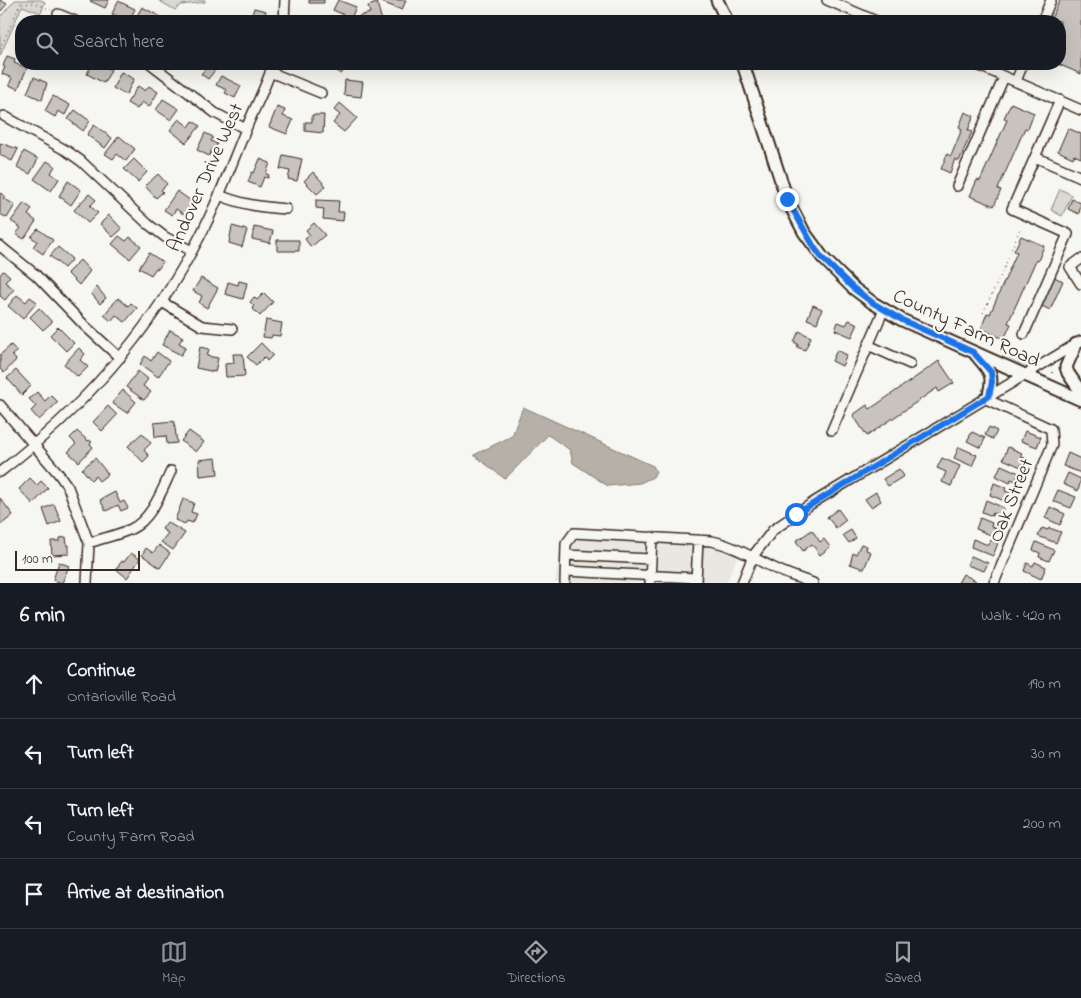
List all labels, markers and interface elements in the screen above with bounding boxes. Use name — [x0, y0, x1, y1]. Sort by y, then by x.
search box — [15, 15, 1066, 70]
icon: search — [33, 29, 61, 57]
text: Search here — [73, 29, 164, 56]
street label: Andover Drive West — [160, 99, 252, 257]
route end — [776, 188, 799, 211]
street label: County Farm Road — [888, 282, 1044, 376]
street label: Oak Street — [982, 454, 1042, 547]
route start — [785, 503, 808, 526]
scale bar — [15, 548, 140, 571]
text: 100 m — [22, 549, 53, 570]
text: 6 min — [20, 601, 65, 631]
text: Walk · 420 m — [981, 604, 1061, 628]
text: Continue — [67, 658, 135, 685]
icon: ahead — [20, 670, 48, 698]
text: 190 m — [1028, 672, 1061, 696]
text: Ontarioville Road — [67, 685, 176, 709]
icon: left — [20, 740, 48, 768]
text: Turn left — [67, 740, 134, 767]
text: 30 m — [1031, 742, 1061, 766]
text: Turn left — [67, 798, 134, 825]
icon: left — [20, 810, 48, 838]
text: 200 m — [1023, 812, 1061, 836]
text: County Farm Road — [67, 825, 195, 849]
icon: arrive — [20, 880, 48, 908]
text: Arrive at destination — [67, 880, 224, 907]
tab: Map — [160, 938, 188, 989]
tab: Directions — [507, 938, 565, 989]
tab: Saved — [885, 938, 921, 989]

